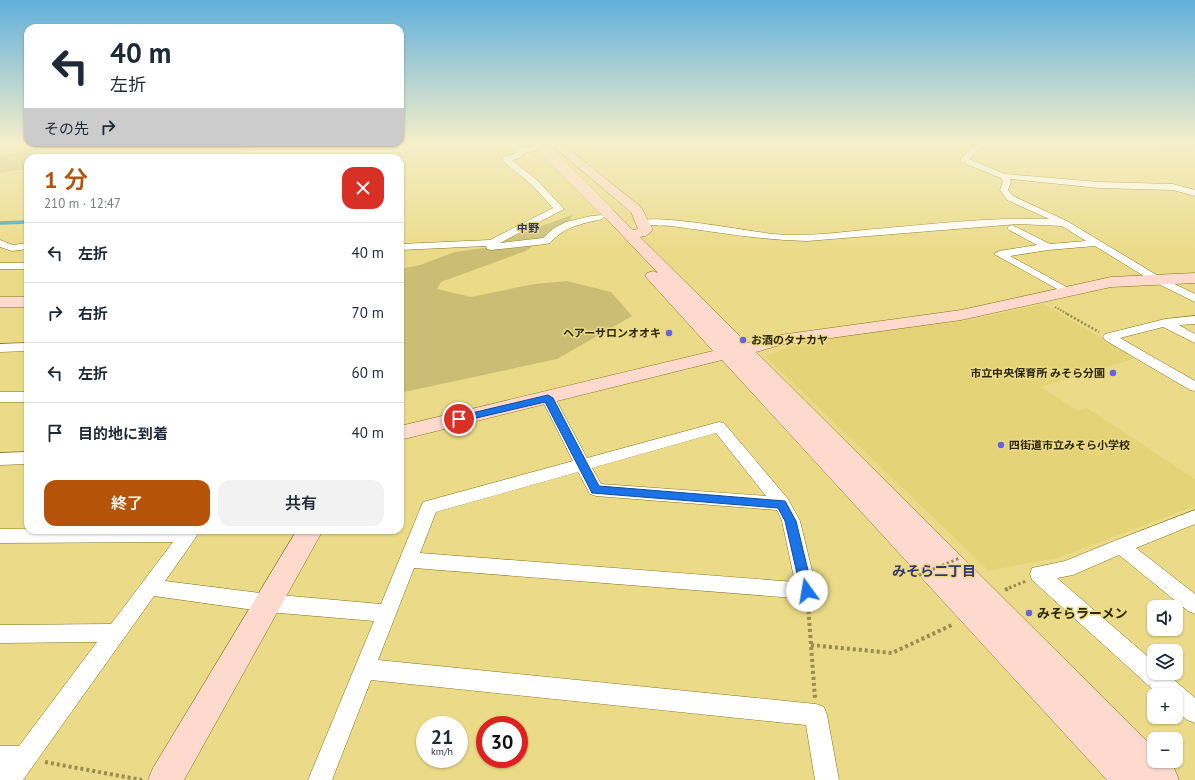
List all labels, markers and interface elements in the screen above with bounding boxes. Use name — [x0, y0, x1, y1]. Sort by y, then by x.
text: 40 m — [110, 34, 171, 71]
icon: left — [44, 40, 96, 92]
text: 左折 — [110, 73, 146, 96]
icon: right — [97, 116, 119, 138]
text: その先 — [44, 119, 89, 138]
text: 1 分 — [44, 164, 88, 195]
button: close — [342, 167, 384, 209]
text: 210 m · 12:47 — [44, 195, 121, 212]
district label: 中野 — [517, 221, 540, 235]
icon: left — [44, 242, 66, 264]
text: 40 m — [351, 243, 384, 262]
text: 左折 — [78, 244, 108, 263]
icon: right — [44, 302, 66, 324]
text: 70 m — [351, 303, 384, 322]
text: 右折 — [78, 304, 108, 323]
place label: ヘアーサロンオオキ — [563, 326, 661, 340]
marker: ヘアーサロンオオキ — [664, 328, 674, 338]
place label: お酒のタナカヤ — [751, 333, 828, 347]
marker: お酒のタナカヤ — [738, 335, 748, 345]
icon: left — [44, 362, 66, 384]
text: 60 m — [351, 363, 384, 382]
text: 左折 — [78, 364, 108, 383]
place label: 市立中央保育所 みそら分園 — [970, 366, 1105, 380]
marker: 市立中央保育所 みそら分園 — [1108, 368, 1118, 378]
pin — [442, 402, 476, 436]
icon: arrive — [448, 408, 470, 430]
icon: arrive — [44, 422, 66, 444]
text: 40 m — [351, 423, 384, 442]
text: 目的地に到着 — [78, 424, 168, 443]
place label: 四街道市立みそら小学校 — [1009, 438, 1130, 452]
marker: 四街道市立みそら小学校 — [996, 440, 1006, 450]
button: 終了 — [44, 480, 210, 526]
button: 共有 — [218, 480, 384, 526]
district label: みそら二丁目 — [892, 562, 976, 580]
position arrow — [786, 570, 828, 612]
map controls — [1147, 600, 1183, 768]
button: sound — [1147, 600, 1183, 636]
place label: みそらラーメン — [1037, 605, 1127, 622]
marker: みそらラーメン — [1024, 608, 1034, 618]
button: layers — [1147, 644, 1183, 680]
button: + — [1147, 688, 1183, 724]
speed limit sign: 30 — [476, 716, 528, 768]
text: 21 — [431, 724, 453, 750]
button: − — [1147, 732, 1183, 768]
text: km/h — [431, 745, 453, 758]

